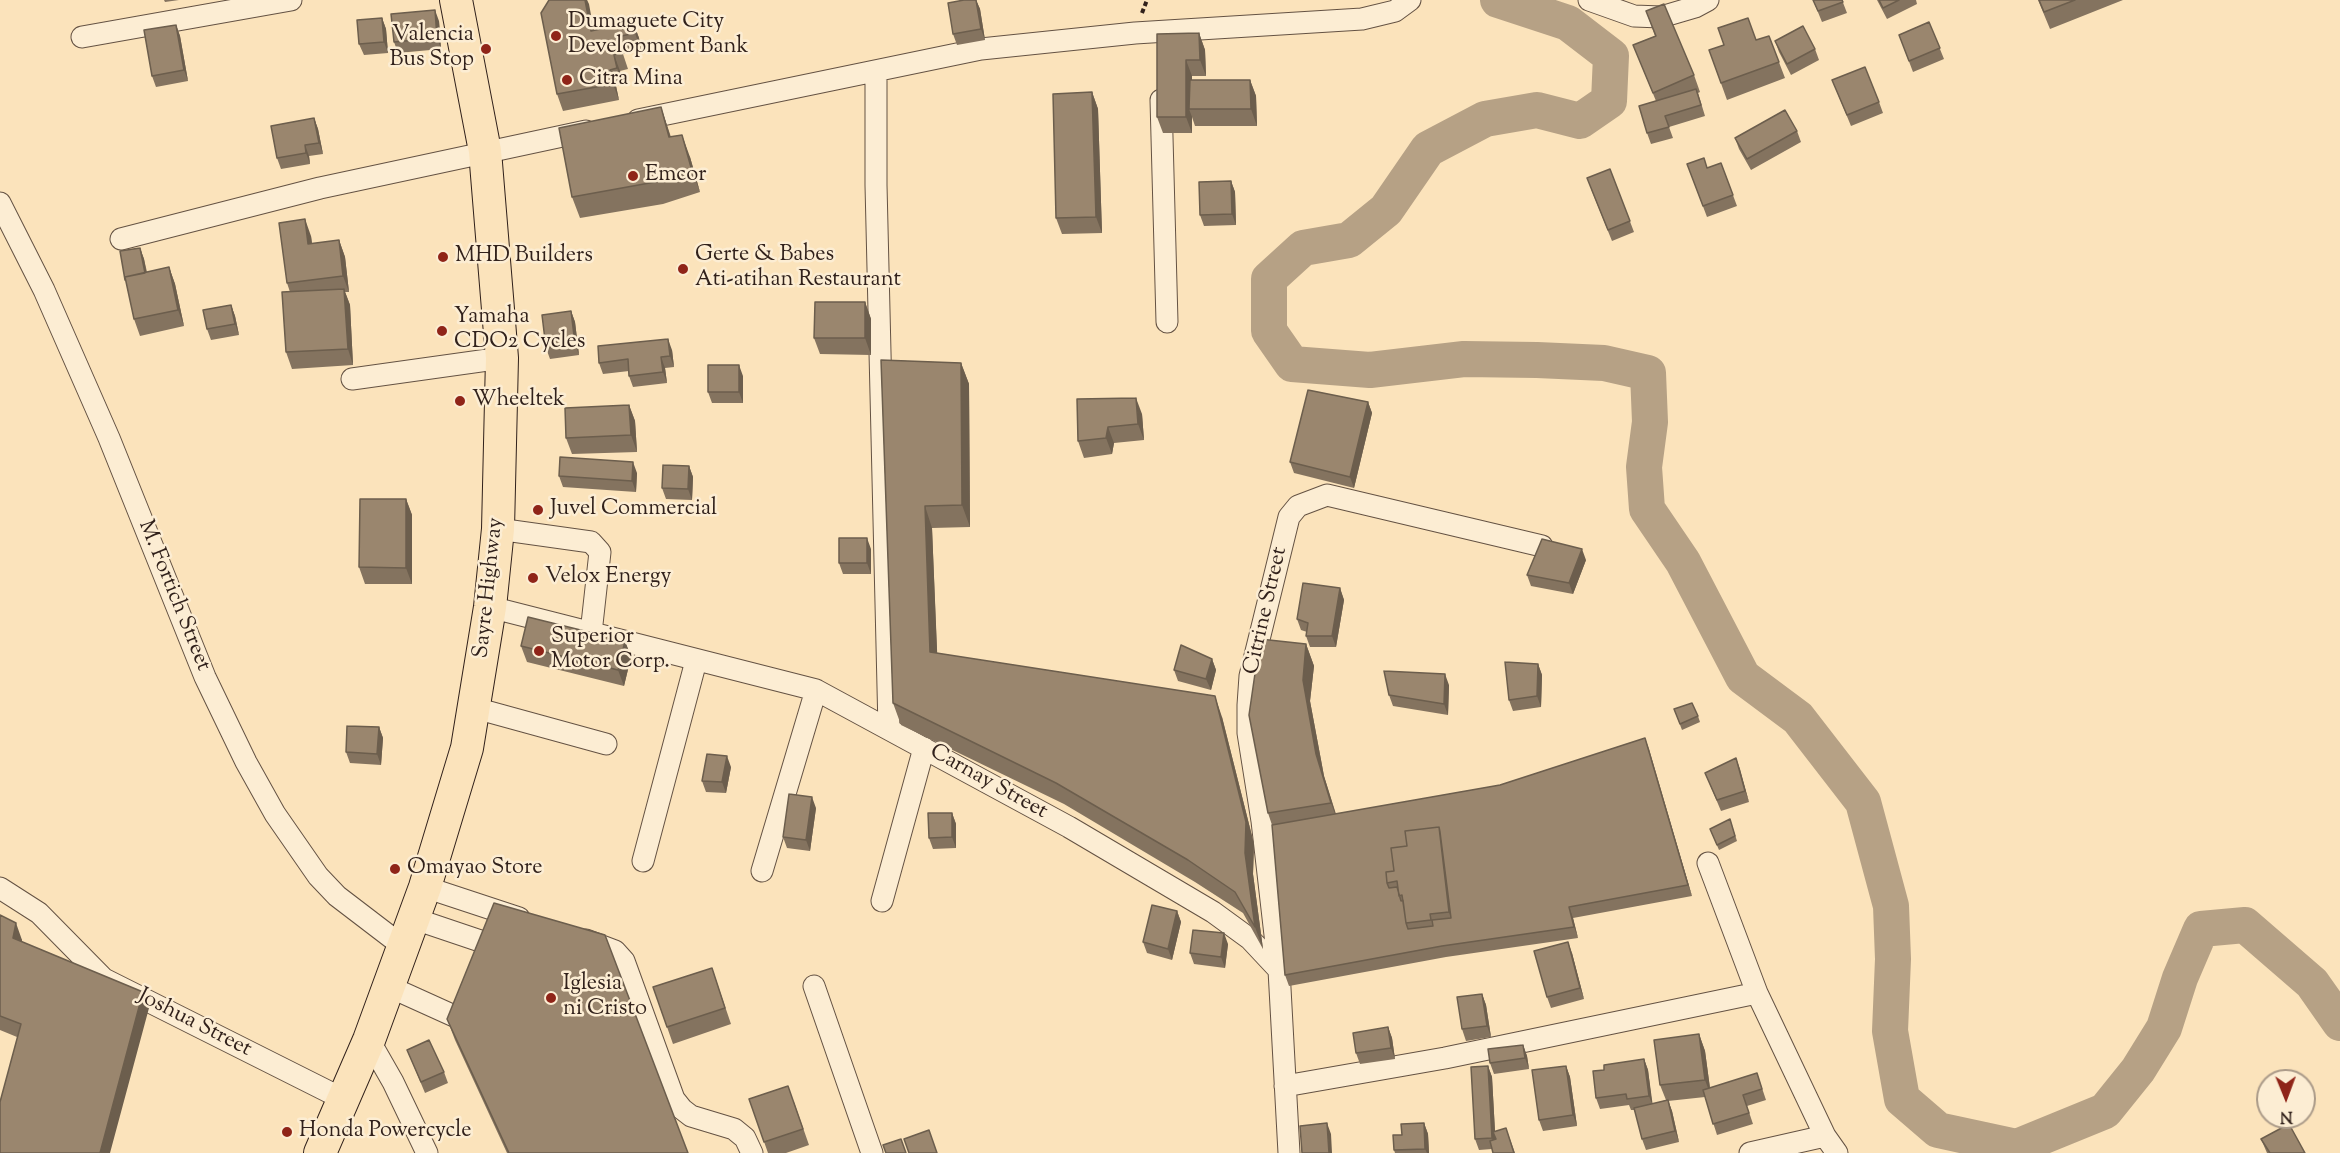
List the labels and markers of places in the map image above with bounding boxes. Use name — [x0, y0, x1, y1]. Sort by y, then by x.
place label: Dumaguete City Development Bank — [568, 10, 749, 62]
place label: Valencia Bus Stop — [389, 23, 474, 74]
marker: Dumaguete City Development Bank — [549, 29, 563, 43]
marker: Valencia Bus Stop — [479, 42, 493, 56]
place label: Citra Mina — [579, 67, 683, 93]
marker: Citra Mina — [560, 73, 574, 87]
place label: Emcor — [645, 163, 706, 189]
marker: Emcor — [626, 169, 640, 183]
place label: Gerte & Babes Ati-atihan Restaurant — [695, 243, 901, 294]
place label: MHD Builders — [455, 244, 593, 270]
marker: MHD Builders — [436, 250, 450, 264]
marker: Gerte & Babes Ati-atihan Restaurant — [676, 262, 690, 276]
place label: Yamaha CDO2 Cycles — [454, 305, 585, 356]
marker: Yamaha CDO2 Cycles — [435, 324, 449, 338]
place label: Wheeltek — [472, 388, 565, 414]
marker: Wheeltek — [453, 394, 467, 408]
place label: Juvel Commercial — [550, 497, 717, 523]
marker: Juvel Commercial — [531, 503, 545, 517]
place label: Velox Energy — [545, 565, 671, 591]
marker: Velox Energy — [526, 571, 540, 585]
place label: Superior Motor Corp. — [551, 625, 670, 676]
marker: Superior Motor Corp. — [532, 644, 546, 658]
place label: Omayao Store — [407, 856, 542, 882]
marker: Omayao Store — [388, 862, 402, 876]
place label: Iglesia ni Cristo — [563, 972, 647, 1023]
marker: Iglesia ni Cristo — [544, 991, 558, 1005]
place label: Honda Powercycle — [299, 1119, 472, 1145]
marker: Honda Powercycle — [280, 1125, 294, 1139]

